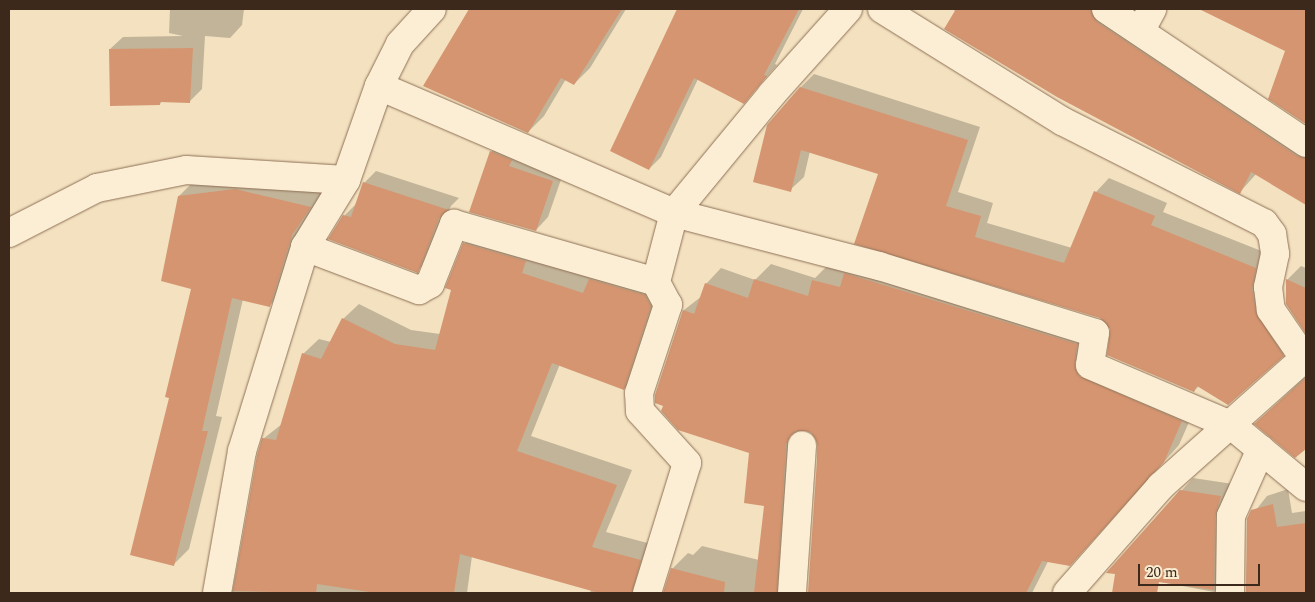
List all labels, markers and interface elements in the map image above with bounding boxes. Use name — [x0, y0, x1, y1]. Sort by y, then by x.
scale bar — [1140, 554, 1262, 586]
text: 20 m — [1146, 561, 1178, 584]

